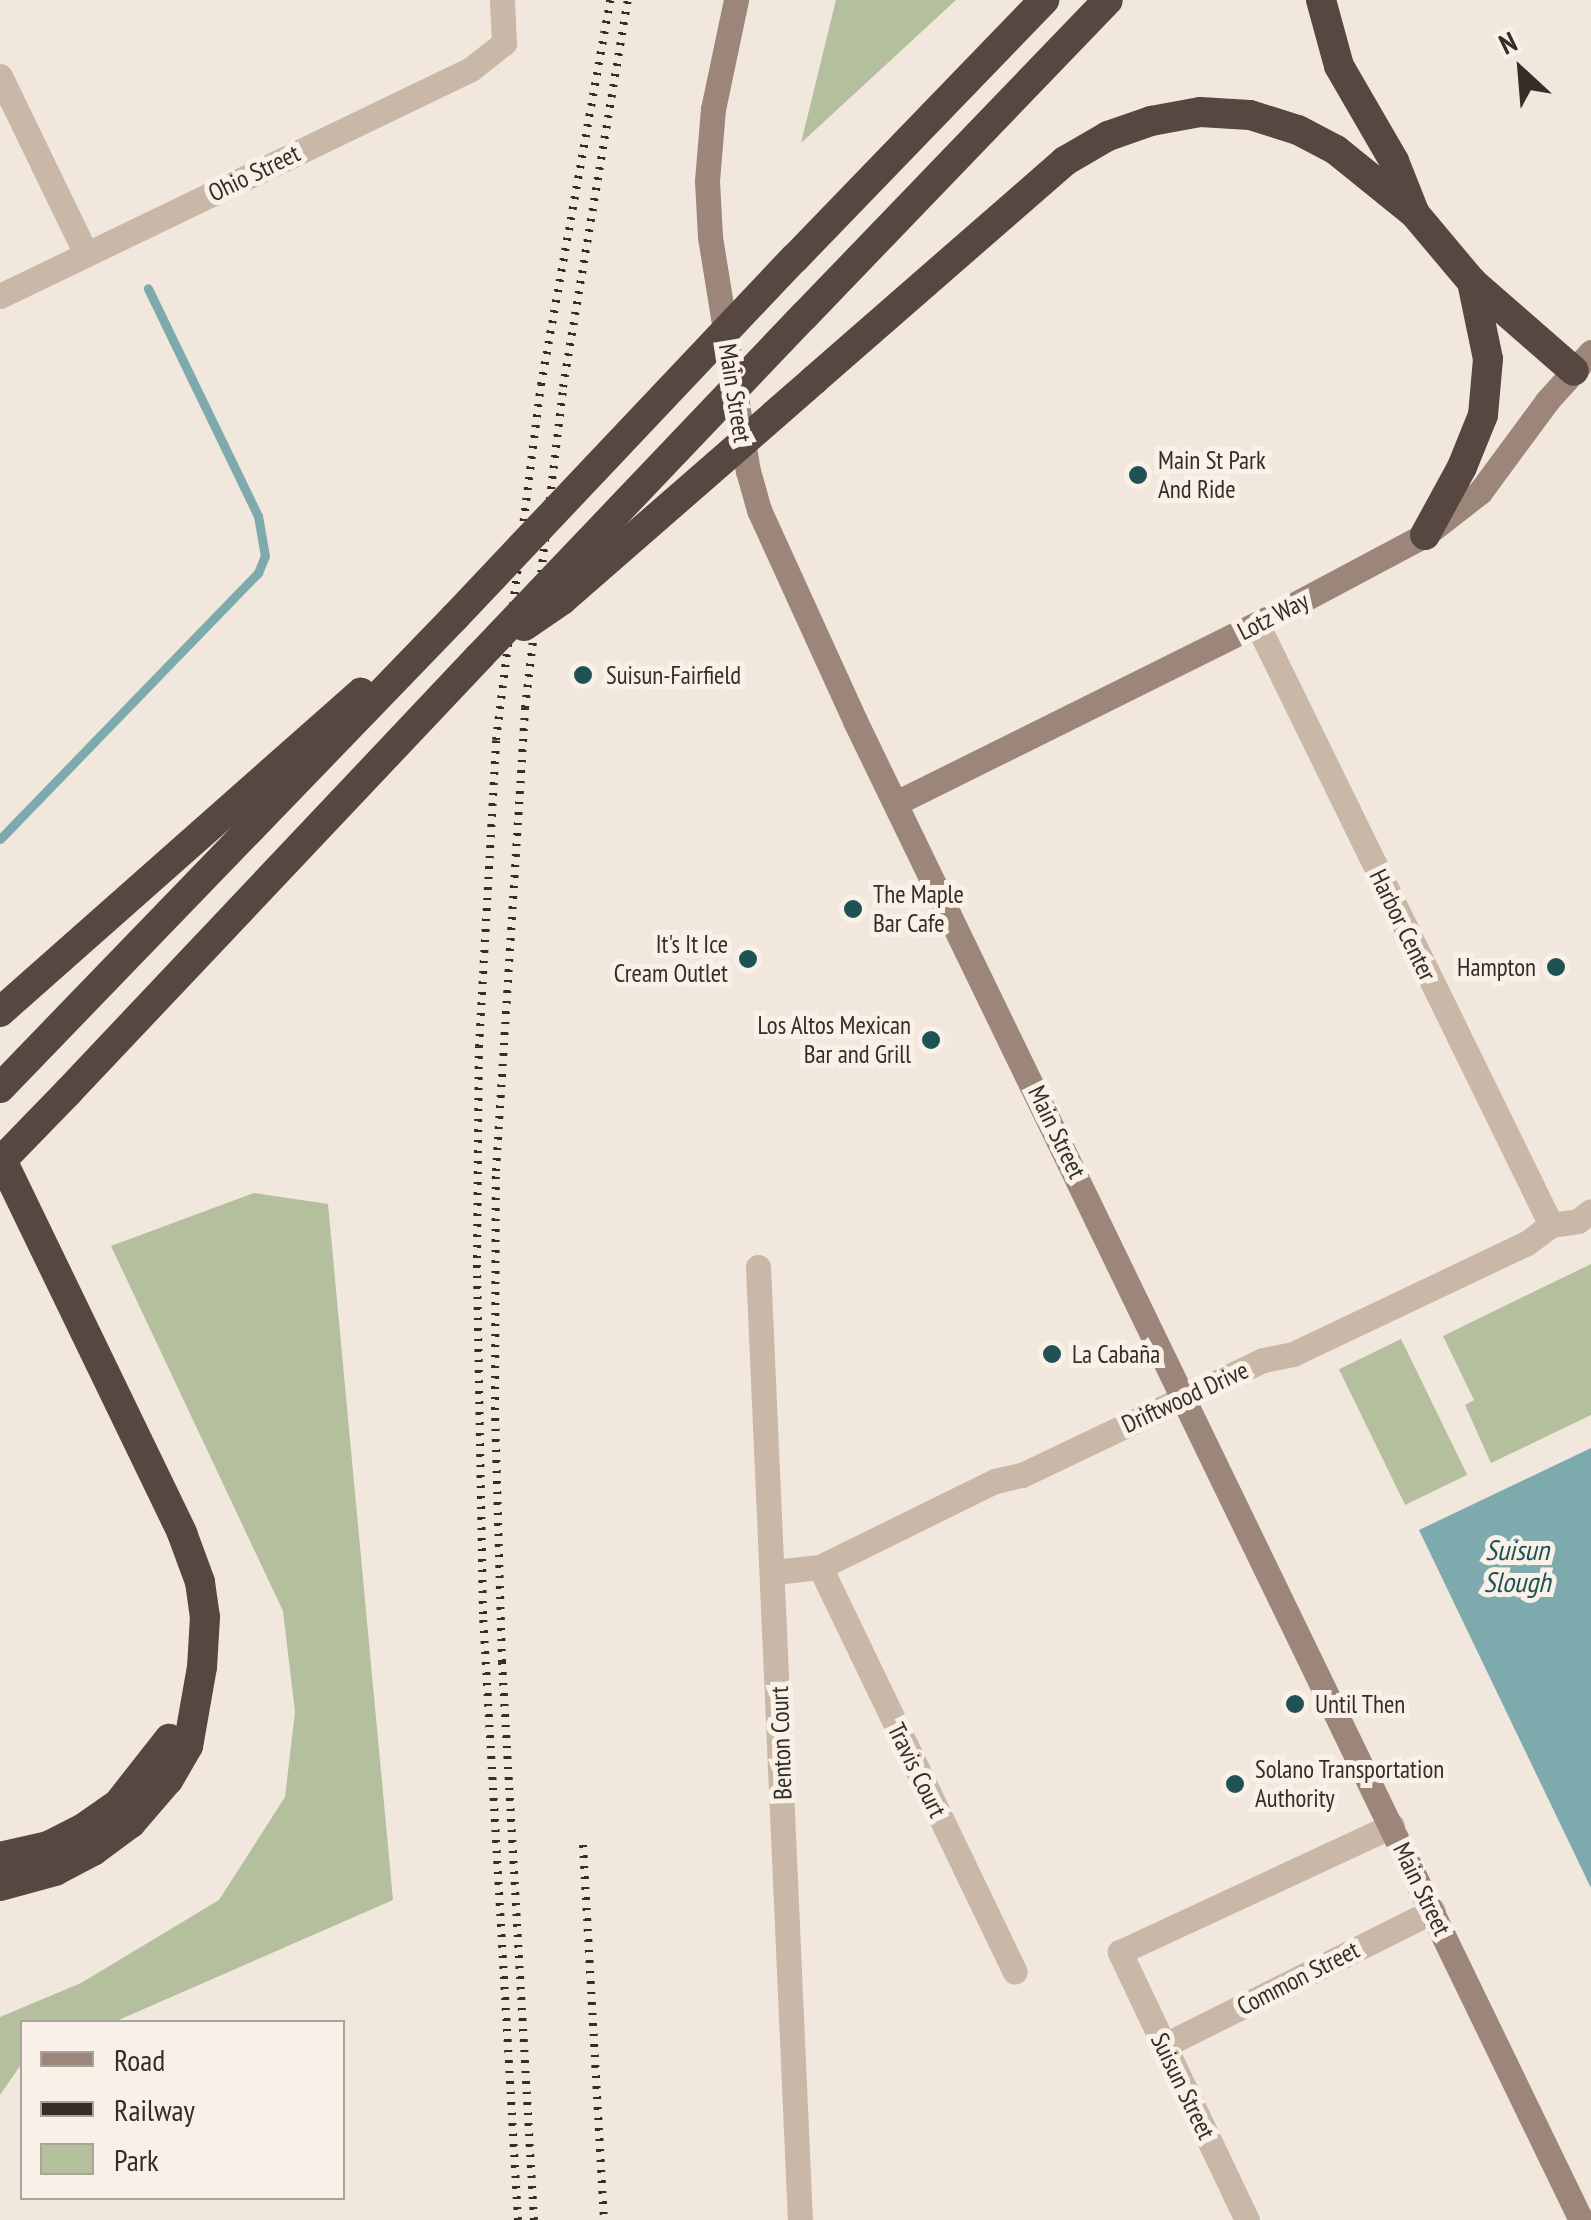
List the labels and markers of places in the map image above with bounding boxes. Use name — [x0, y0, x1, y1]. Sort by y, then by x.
place label: Main St Park And Ride — [1158, 446, 1266, 505]
marker: Main St Park And Ride — [1127, 464, 1149, 486]
place label: Suisun-Fairfield — [606, 660, 741, 690]
marker: Suisun-Fairfield — [570, 662, 596, 688]
place label: The Maple Bar Cafe — [873, 880, 964, 939]
marker: The Maple Bar Cafe — [842, 898, 864, 920]
place label: It's It Ice Cream Outlet — [614, 930, 728, 989]
marker: It's It Ice Cream Outlet — [737, 948, 759, 970]
place label: Hampton — [1457, 952, 1536, 982]
marker: Hampton — [1545, 956, 1567, 978]
place label: Los Altos Mexican Bar and Grill — [757, 1011, 911, 1070]
marker: Los Altos Mexican Bar and Grill — [920, 1029, 942, 1051]
place label: La Cabaña — [1072, 1339, 1160, 1369]
marker: La Cabaña — [1041, 1343, 1063, 1365]
place label: Until Then — [1315, 1689, 1406, 1719]
marker: Until Then — [1284, 1693, 1306, 1715]
place label: Solano Transportation Authority — [1255, 1755, 1445, 1814]
marker: Solano Transportation Authority — [1224, 1773, 1246, 1795]

